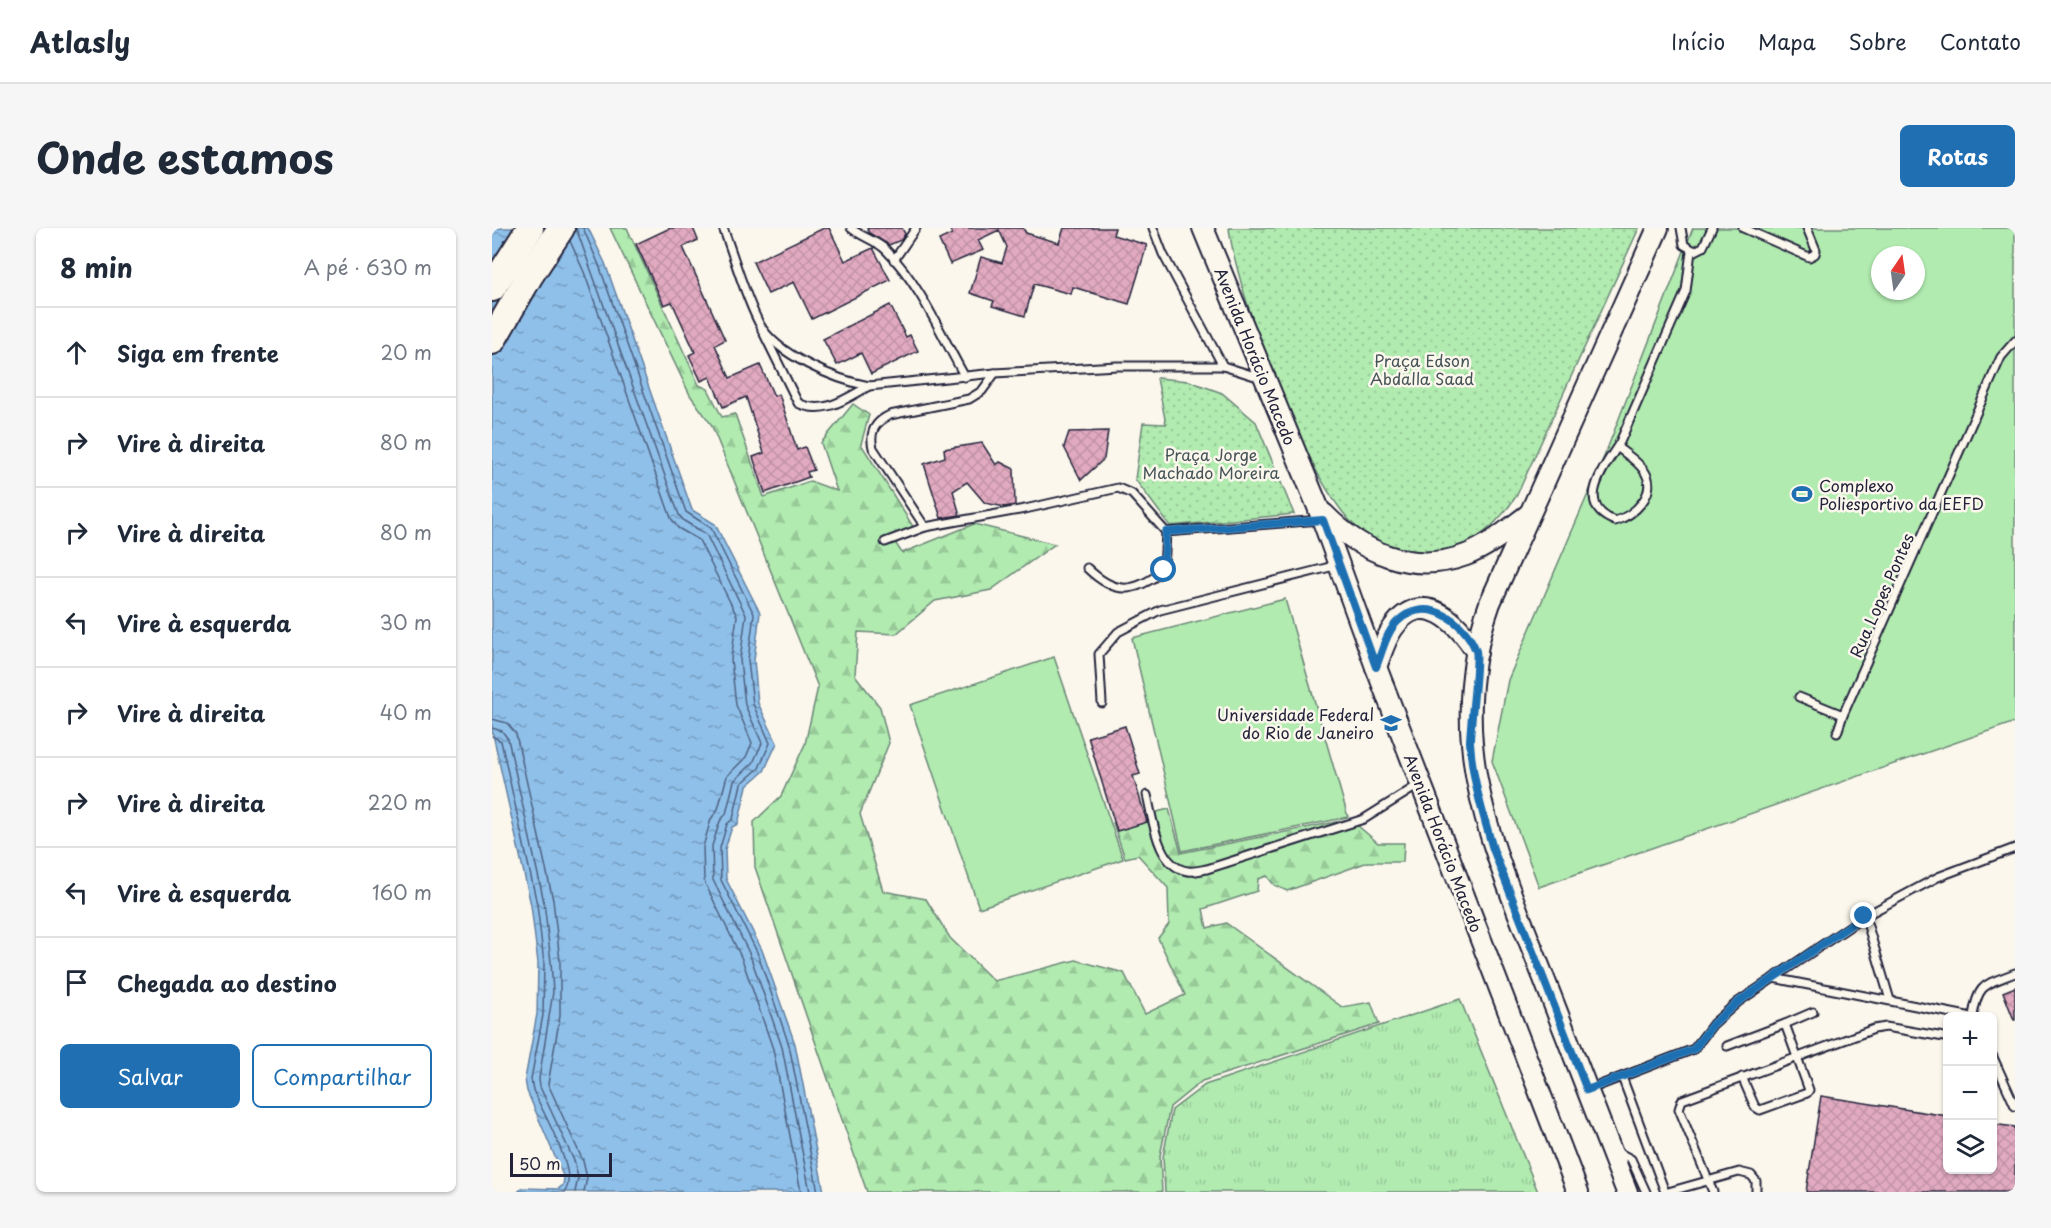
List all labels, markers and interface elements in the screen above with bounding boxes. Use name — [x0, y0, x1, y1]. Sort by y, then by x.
text: Atlasly — [30, 20, 130, 63]
text: Início — [1671, 25, 1725, 57]
text: Mapa — [1758, 25, 1816, 57]
text: Sobre — [1849, 25, 1907, 57]
text: Contato — [1940, 25, 2021, 57]
text: Onde estamos — [36, 125, 334, 188]
button: Rotas — [1900, 125, 2015, 187]
north arrow — [1871, 246, 1925, 300]
text: 8 min — [60, 248, 133, 287]
text: A pé · 630 m — [304, 252, 432, 282]
street label: Avenida Horácio Macedo — [1209, 264, 1303, 448]
icon: ahead — [60, 336, 93, 369]
text: Siga em frente — [117, 336, 279, 369]
text: 20 m — [380, 337, 432, 367]
park label: Praça Edson Abdalla Saad — [1370, 348, 1474, 390]
icon: right — [60, 426, 93, 459]
text: Vire à direita — [117, 426, 265, 459]
text: 80 m — [380, 427, 432, 457]
park label: Praça Jorge Machado Moreira — [1143, 442, 1279, 484]
place label: Complexo Poliesportivo da EEFD — [1819, 473, 1984, 515]
sports icon: Complexo Poliesportivo da EEFD — [1790, 482, 1814, 506]
icon: right — [60, 516, 93, 549]
text: Vire à direita — [117, 516, 265, 549]
text: 80 m — [380, 517, 432, 547]
street label: Rua Lopes Pontes — [1843, 529, 1919, 661]
route start — [1150, 556, 1176, 582]
icon: left — [60, 606, 93, 639]
text: Vire à esquerda — [117, 606, 291, 639]
text: 30 m — [379, 607, 432, 637]
icon: right — [60, 696, 93, 729]
text: Vire à direita — [117, 696, 265, 729]
text: 40 m — [380, 697, 432, 727]
place label: Universidade Federal do Rio de Janeiro — [1217, 702, 1374, 744]
school or university icon: Universidade Federal do Rio de Janeiro — [1379, 711, 1403, 735]
street label: Avenida Horácio Macedo — [1399, 750, 1489, 936]
icon: right — [60, 786, 93, 819]
text: Vire à direita — [117, 786, 265, 819]
text: 220 m — [368, 787, 432, 817]
icon: left — [60, 876, 93, 909]
text: Vire à esquerda — [117, 876, 291, 909]
text: 160 m — [372, 877, 432, 907]
route end — [1850, 902, 1876, 928]
icon: arrive — [60, 966, 93, 999]
text: Chegada ao destino — [117, 966, 337, 999]
map controls — [1943, 1012, 1997, 1174]
button: + — [1943, 1012, 1997, 1066]
button: Salvar — [60, 1044, 240, 1108]
button: Compartilhar — [252, 1044, 432, 1108]
button: − — [1943, 1066, 1997, 1120]
button: layers — [1943, 1120, 1997, 1174]
scale bar — [510, 1150, 612, 1178]
text: 50 m — [519, 1151, 560, 1175]

